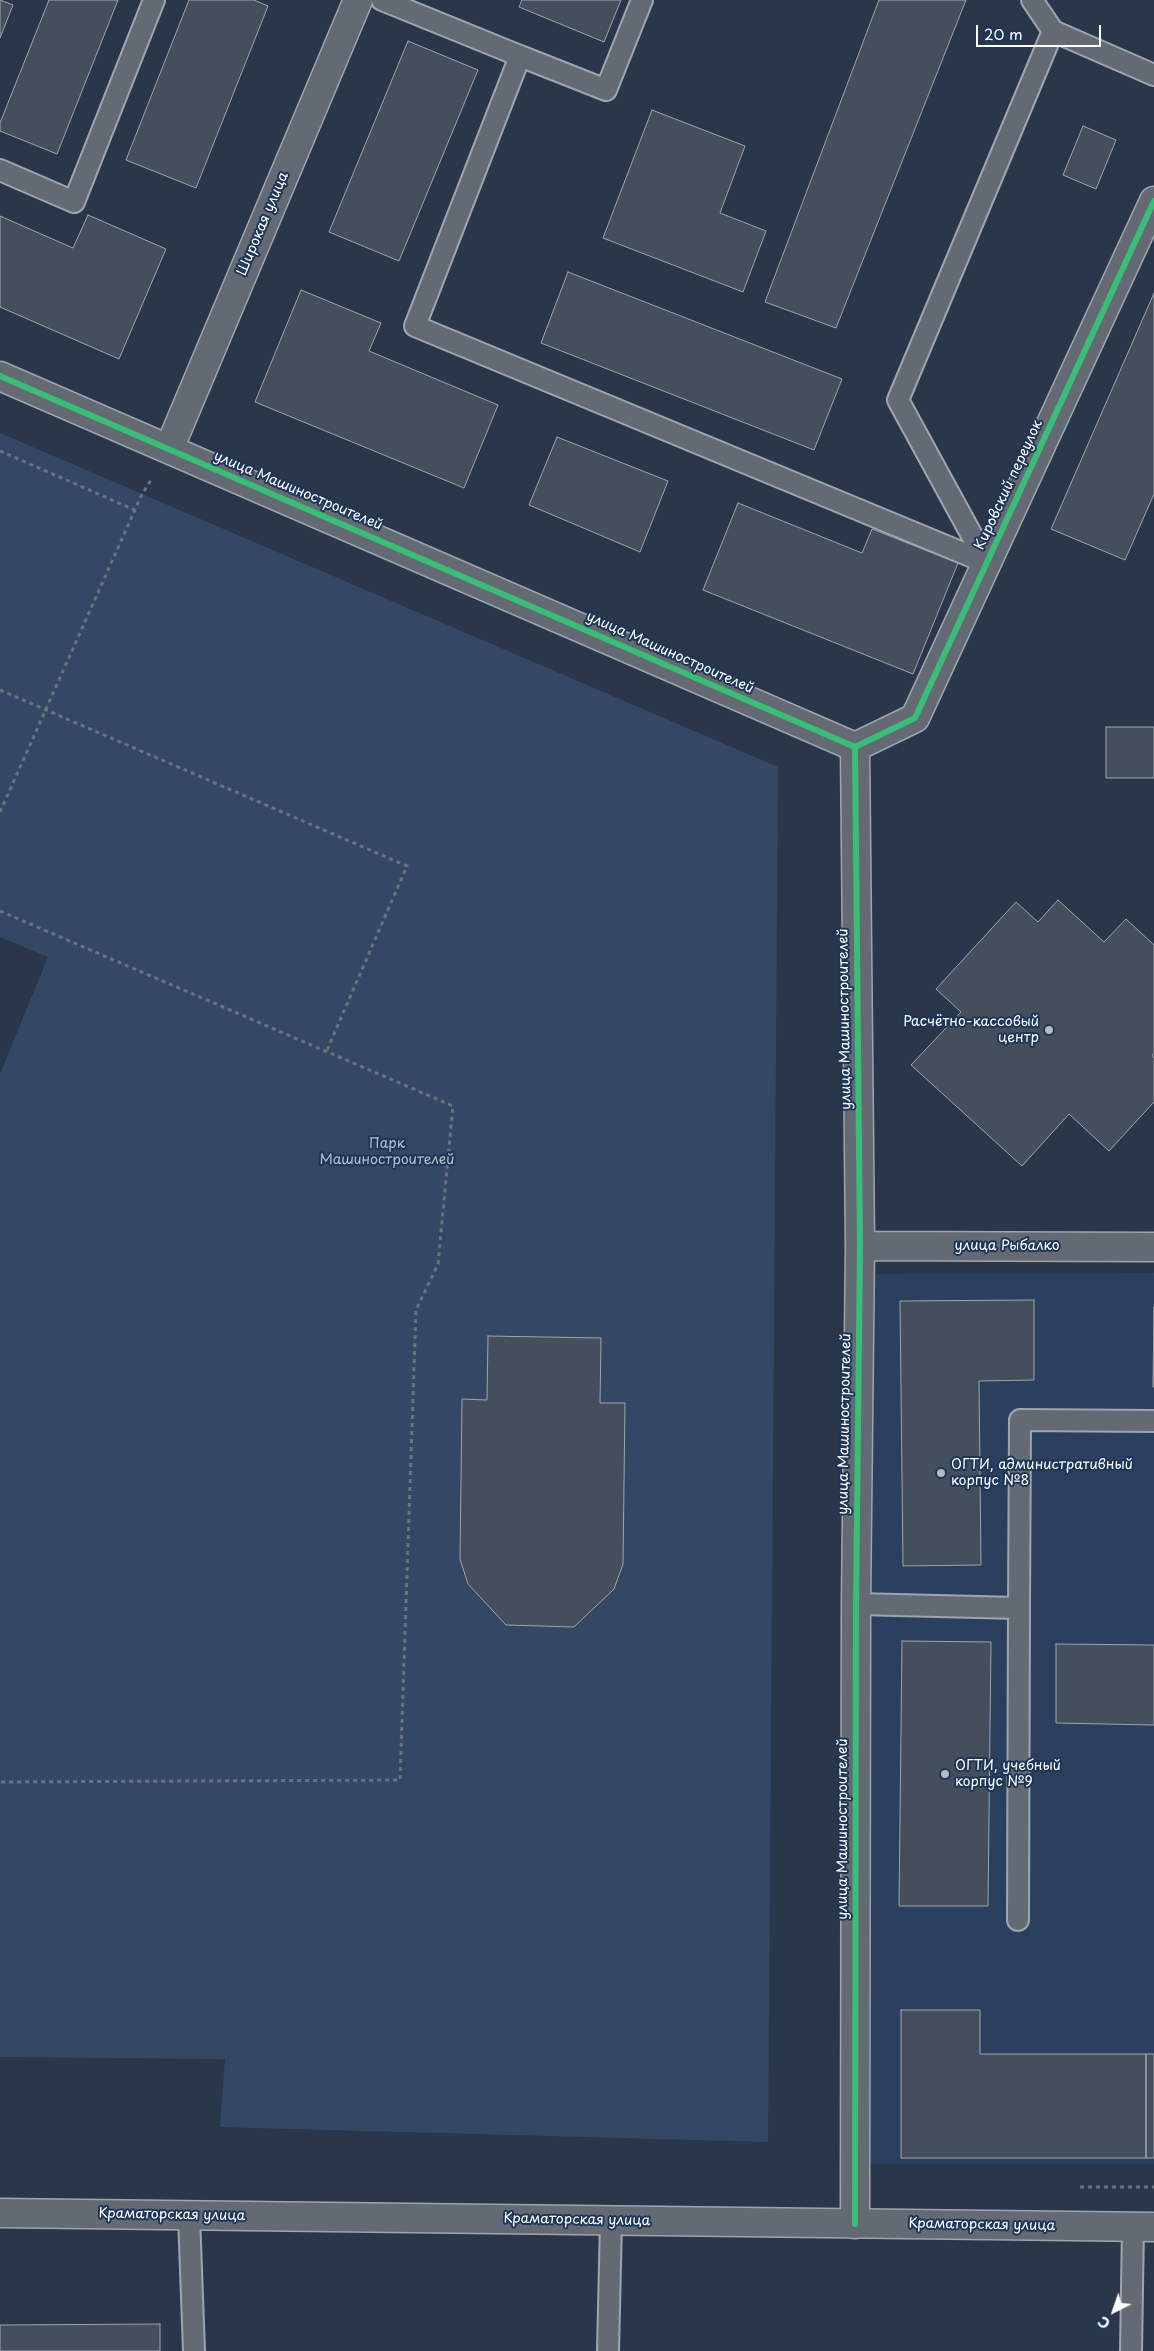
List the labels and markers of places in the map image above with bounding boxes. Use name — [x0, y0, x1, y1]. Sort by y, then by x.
place label: Расчётно-кассовый центр — [903, 1014, 1039, 1046]
marker: Расчётно-кассовый центр — [1043, 1024, 1055, 1036]
place label: ОГТИ, административный корпус №8 — [951, 1457, 1133, 1490]
marker: ОГТИ, административный корпус №8 — [935, 1467, 947, 1479]
place label: ОГТИ, учебный корпус №9 — [955, 1758, 1061, 1790]
marker: ОГТИ, учебный корпус №9 — [939, 1768, 951, 1780]

